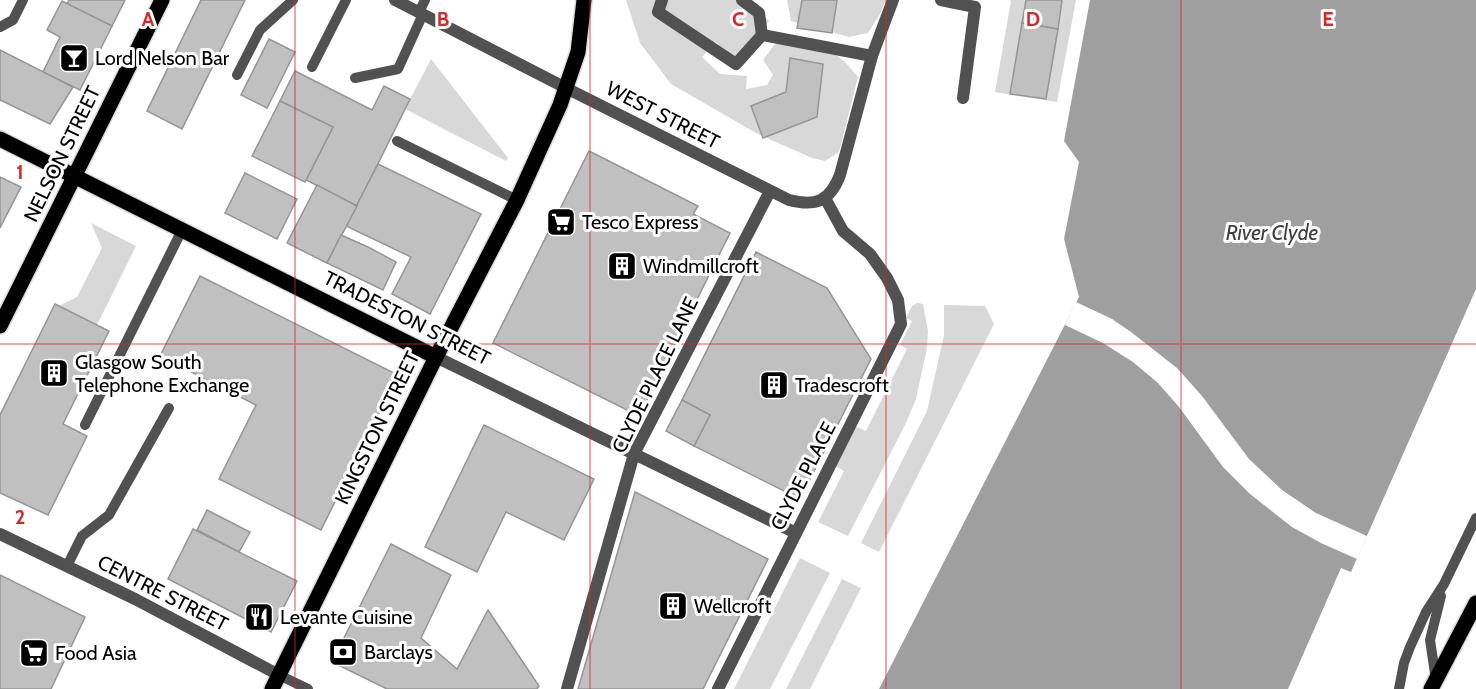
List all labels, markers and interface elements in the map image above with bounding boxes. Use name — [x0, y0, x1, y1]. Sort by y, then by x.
text: A — [142, 7, 155, 31]
text: B — [437, 7, 449, 31]
text: C — [732, 7, 744, 31]
text: D — [1026, 7, 1040, 31]
text: E — [1322, 7, 1334, 31]
bar icon: Lord Nelson Bar — [58, 42, 90, 74]
place label: Lord Nelson Bar — [95, 46, 230, 70]
street label: WEST STREET — [602, 76, 724, 154]
street label: NELSON STREET — [19, 82, 105, 226]
text: 1 — [16, 160, 24, 184]
supermarket icon: Tesco Express — [545, 206, 577, 238]
place label: Tesco Express — [582, 210, 699, 234]
water label: River Clyde — [1226, 220, 1319, 245]
building icon: Windmillcroft — [606, 250, 638, 282]
place label: Windmillcroft — [643, 254, 759, 278]
street label: TRADESTON STREET — [320, 266, 495, 371]
street label: CLYDE PLACE LANE — [607, 293, 703, 457]
street label: KINGSTON STREET — [330, 347, 425, 508]
place label: Glasgow South Telephone Exchange — [75, 350, 249, 397]
building icon: Glasgow South Telephone Exchange — [38, 357, 70, 389]
building icon: Tradescroft — [758, 369, 790, 401]
place label: Tradescroft — [795, 373, 889, 397]
street label: CLYDE PLACE — [765, 418, 841, 534]
text: 2 — [15, 505, 25, 529]
street label: CENTRE STREET — [94, 550, 232, 636]
building icon: Wellcroft — [657, 590, 689, 622]
place label: Wellcroft — [694, 594, 771, 618]
restaurant icon: Levante Cuisine — [243, 601, 275, 633]
place label: Levante Cuisine — [280, 605, 412, 629]
bank icon: Barclays — [327, 636, 359, 668]
supermarket icon: Food Asia — [18, 637, 50, 669]
place label: Barclays — [364, 640, 433, 664]
place label: Food Asia — [55, 641, 137, 665]

